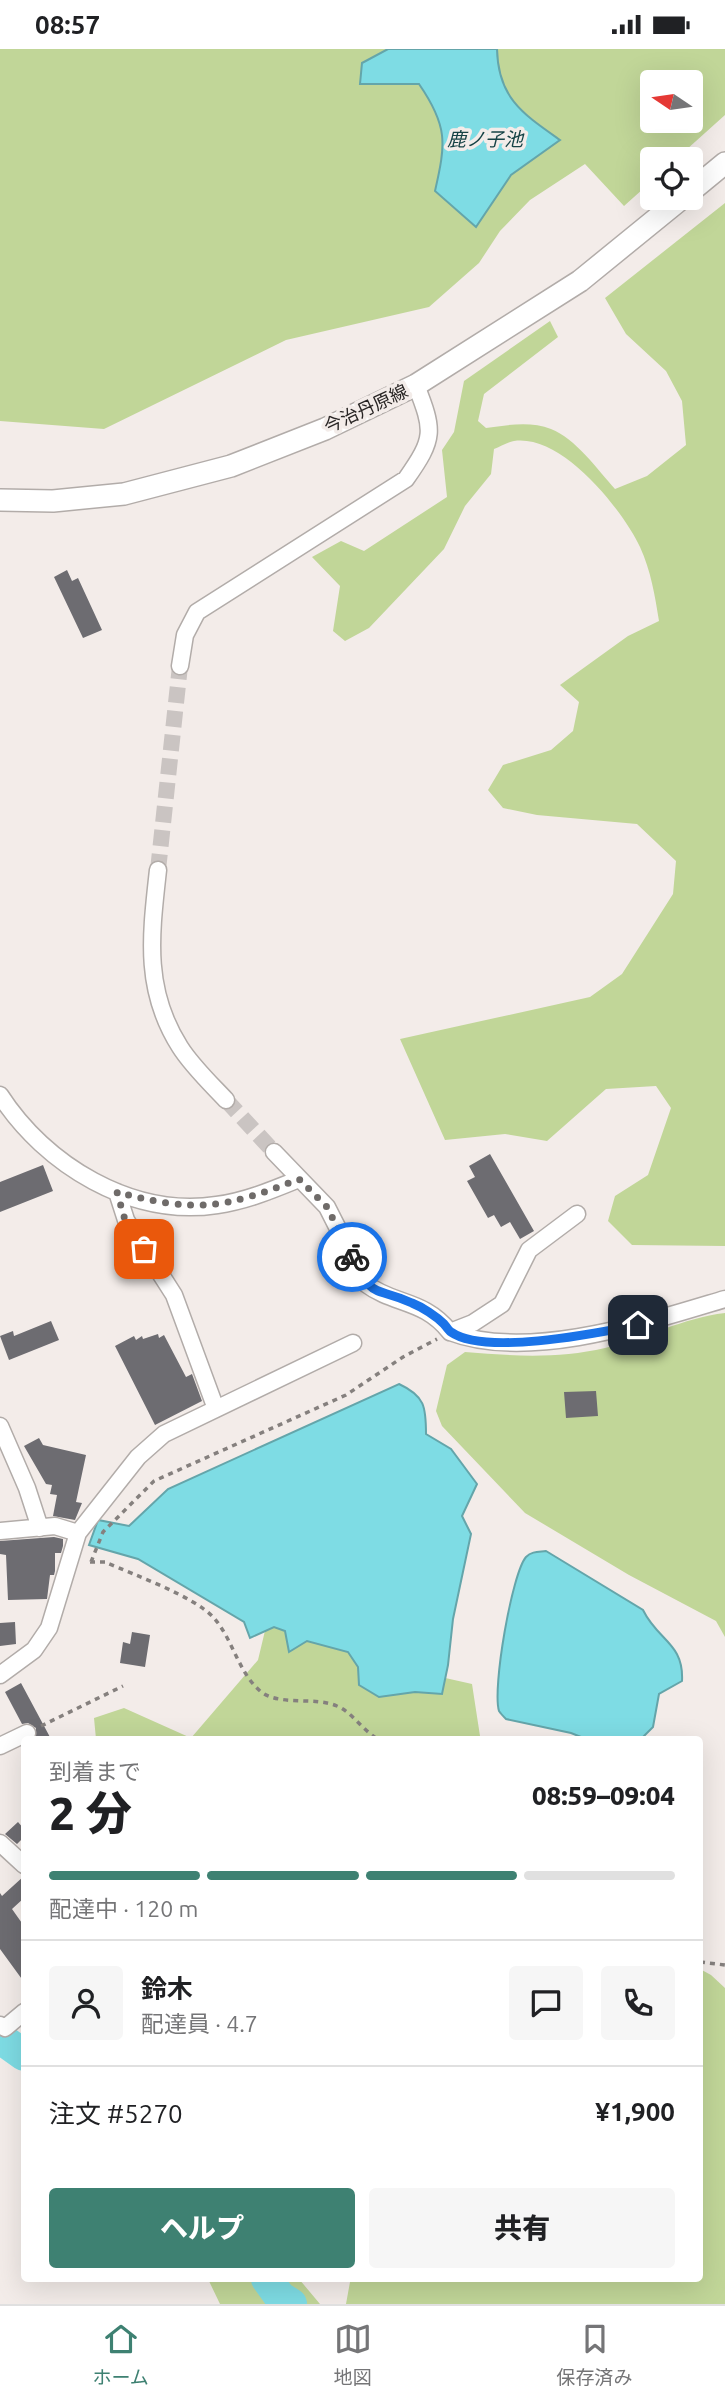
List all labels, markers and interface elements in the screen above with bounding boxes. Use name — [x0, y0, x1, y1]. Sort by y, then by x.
text: 08:57 — [35, 10, 100, 39]
north arrow — [640, 70, 704, 133]
map controls — [640, 70, 703, 210]
water label: 鹿ノ子池 — [447, 128, 525, 150]
button: locate — [640, 147, 703, 210]
street label: 今治丹原線 — [321, 380, 411, 436]
pin — [114, 1219, 174, 1279]
courier — [317, 1222, 387, 1292]
icon: bag — [125, 1230, 163, 1268]
icon: bike — [333, 1238, 371, 1276]
pin — [608, 1295, 668, 1355]
icon: home — [619, 1306, 657, 1344]
text: 到着まで — [49, 1759, 141, 1784]
text: 08:59–09:04 — [532, 1781, 675, 1810]
text: 2 分 — [49, 1787, 132, 1839]
text: 配達中 · 120 m — [49, 1896, 198, 1921]
button: person — [49, 1966, 123, 2040]
button: chat — [509, 1966, 583, 2040]
button: phone — [601, 1966, 675, 2040]
text: 鈴木 — [141, 1974, 193, 2003]
text: 配達員 · 4.7 — [141, 2011, 258, 2036]
text: ¥1,900 — [595, 2097, 675, 2126]
text: 注文 #5270 — [49, 2099, 183, 2128]
button: ヘルプ — [49, 2188, 355, 2268]
button: 共有 — [369, 2188, 675, 2268]
tab: ホーム — [92, 2320, 149, 2389]
tab: 地図 — [334, 2320, 372, 2389]
tab: 保存済み — [557, 2320, 633, 2389]

